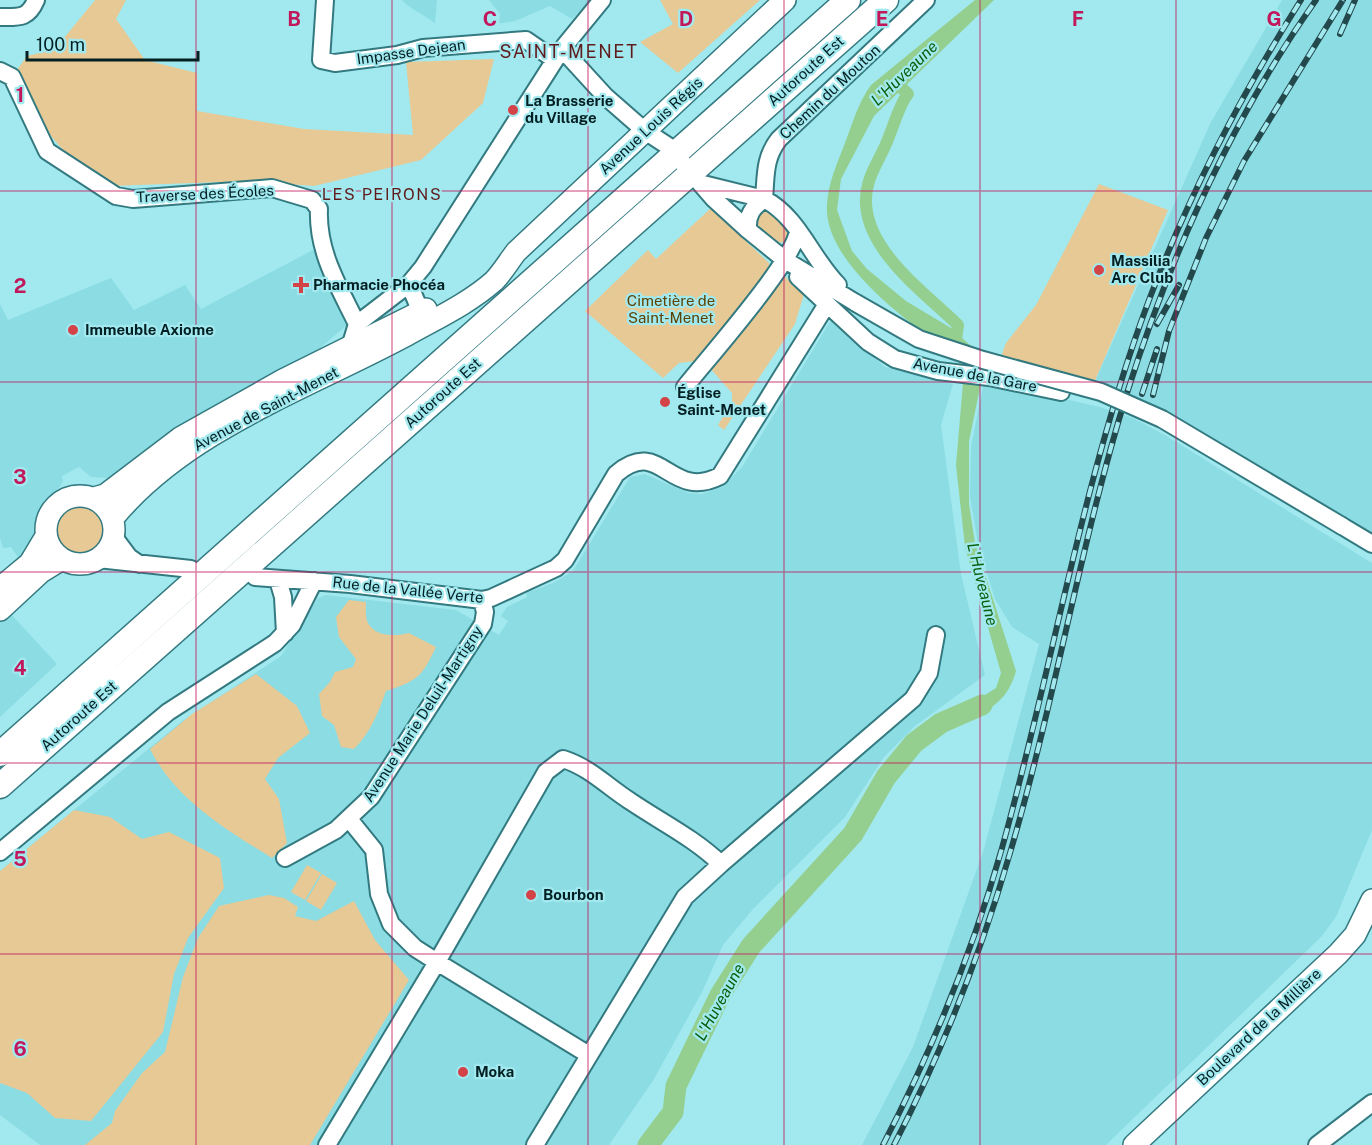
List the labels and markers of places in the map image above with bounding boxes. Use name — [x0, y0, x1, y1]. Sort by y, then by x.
place label: La Brasserie du Village — [525, 92, 613, 126]
marker: La Brasserie du Village — [506, 103, 520, 117]
place label: Massilia Arc Club — [1111, 252, 1173, 286]
marker: Massilia Arc Club — [1092, 263, 1106, 277]
place label: Pharmacie Phocéa — [313, 276, 445, 293]
marker: Pharmacie Phocéa — [294, 278, 308, 292]
place label: Immeuble Axiome — [85, 321, 214, 338]
marker: Immeuble Axiome — [66, 323, 80, 337]
place label: Église Saint-Menet — [677, 384, 766, 418]
marker: Église Saint-Menet — [658, 395, 672, 409]
place label: Bourbon — [543, 886, 604, 903]
marker: Bourbon — [524, 888, 538, 902]
place label: Moka — [475, 1063, 514, 1080]
marker: Moka — [456, 1065, 470, 1079]

